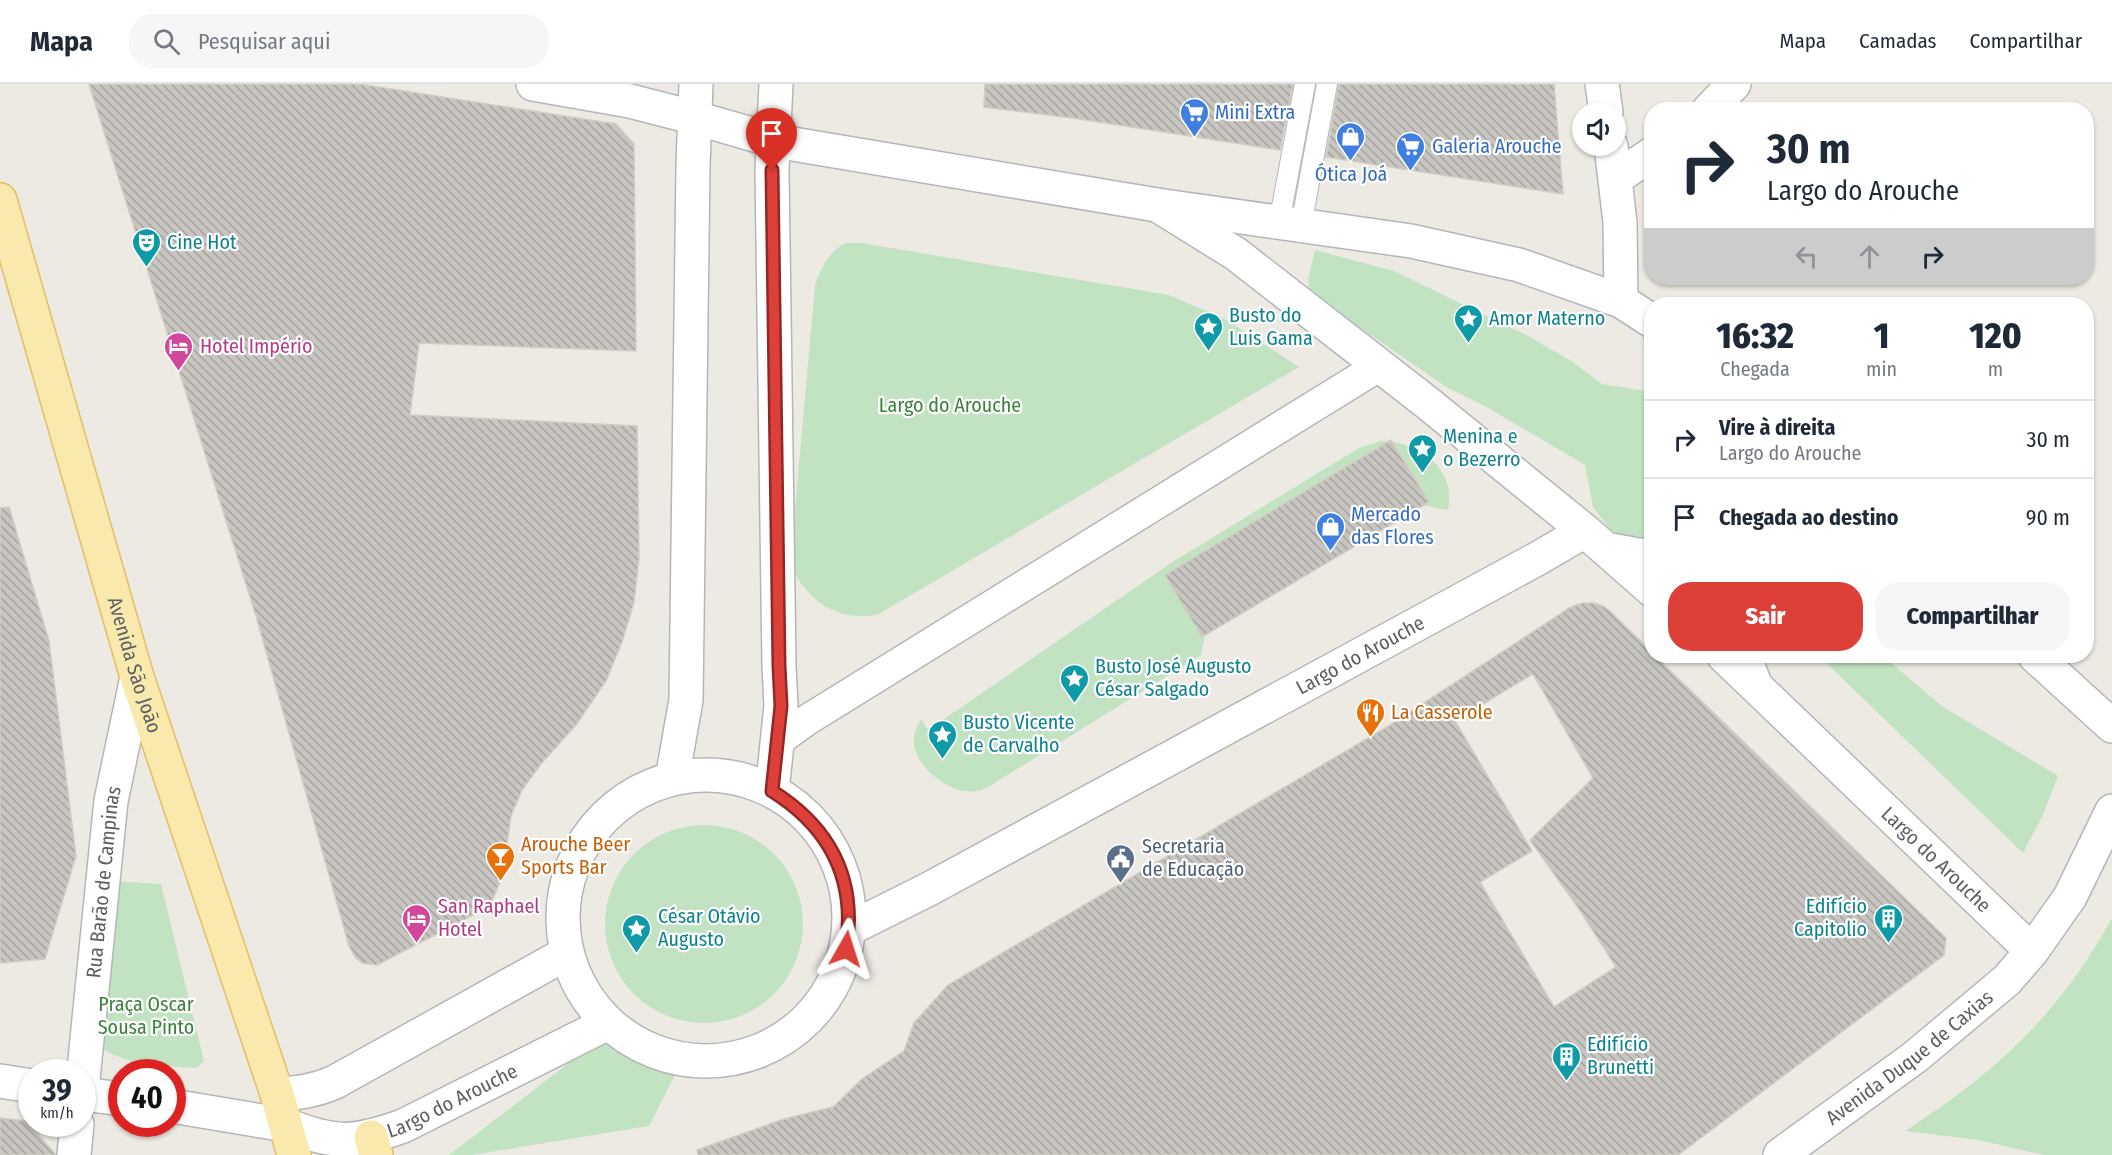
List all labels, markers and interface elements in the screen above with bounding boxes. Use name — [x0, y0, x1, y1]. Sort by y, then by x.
search box — [129, 14, 549, 68]
text: Mapa — [30, 25, 93, 58]
icon: search — [150, 25, 183, 58]
text: Pesquisar aqui — [198, 28, 330, 55]
text: Mapa — [1780, 28, 1826, 54]
text: Camadas — [1859, 28, 1937, 54]
text: Compartilhar — [1970, 28, 2082, 54]
supermarket icon: Mini Extra — [1178, 96, 1210, 138]
place label: Mini Extra — [1215, 100, 1295, 124]
map controls — [1572, 102, 1626, 156]
button: sound — [1572, 102, 1626, 156]
pin — [746, 108, 797, 170]
icon: arrive — [755, 117, 788, 150]
shop icon: Ótica Joá — [1335, 120, 1367, 162]
text: 30 m — [1767, 124, 1851, 174]
icon: right — [1668, 126, 1746, 204]
supermarket icon: Galeria Arouche — [1395, 130, 1427, 172]
place label: Galeria Arouche — [1432, 134, 1562, 158]
place label: Ótica Joá — [1315, 162, 1387, 186]
text: Largo do Arouche — [1767, 175, 1959, 207]
theatre icon: Cine Hot — [130, 226, 162, 268]
place label: Cine Hot — [167, 230, 237, 254]
icon: left — [1790, 240, 1823, 273]
icon: ahead — [1853, 240, 1886, 273]
icon: right — [1916, 240, 1949, 273]
place icon: Amor Materno — [1452, 302, 1484, 344]
place label: Busto do Luis Gama — [1229, 303, 1313, 350]
place label: Amor Materno — [1489, 306, 1605, 330]
place icon: Busto do Luis Gama — [1192, 310, 1224, 352]
text: 16:32 — [1716, 314, 1794, 358]
text: 1 — [1874, 314, 1889, 358]
text: 120 — [1969, 314, 2022, 358]
hotel icon: Hotel Império — [163, 330, 195, 372]
place label: Hotel Império — [200, 334, 312, 358]
text: Chegada — [1720, 357, 1790, 381]
text: min — [1866, 357, 1897, 381]
text: m — [1988, 357, 2003, 381]
park label: Largo do Arouche — [879, 393, 1021, 417]
text: Vire à direita — [1719, 414, 1835, 441]
icon: right — [1668, 423, 1701, 456]
place label: Menina e o Bezerro — [1443, 424, 1520, 471]
text: 30 m — [2027, 426, 2070, 453]
place icon: Menina e o Bezerro — [1406, 432, 1438, 474]
text: Largo do Arouche — [1719, 441, 1861, 465]
icon: arrive — [1668, 501, 1701, 534]
place label: Mercado das Flores — [1351, 502, 1434, 549]
text: Chegada ao destino — [1719, 504, 1899, 531]
text: 90 m — [2026, 504, 2070, 531]
shop icon: Mercado das Flores — [1314, 510, 1346, 552]
button: Sair — [1668, 582, 1863, 651]
button: Compartilhar — [1875, 582, 2070, 651]
street label: Avenida São João — [103, 594, 167, 736]
street label: Largo do Arouche — [1292, 610, 1428, 699]
place label: Busto José Augusto César Salgado — [1095, 654, 1251, 701]
place icon: Busto José Augusto César Salgado — [1058, 662, 1090, 704]
restaurant icon: La Casserole — [1354, 696, 1386, 738]
place label: La Casserole — [1391, 700, 1493, 724]
place label: Busto Vicente de Carvalho — [963, 710, 1074, 757]
place icon: Busto Vicente de Carvalho — [926, 718, 958, 760]
street label: Rua Barão de Campinas — [81, 784, 126, 979]
street label: Largo do Arouche — [1877, 801, 1996, 917]
place label: Arouche Beer Sports Bar — [521, 832, 630, 879]
place label: Secretaria de Educação — [1142, 834, 1244, 881]
bar icon: Arouche Beer Sports Bar — [484, 840, 516, 882]
public building icon: Secretaria de Educação — [1105, 842, 1137, 884]
place label: San Raphael Hotel — [438, 894, 540, 941]
place label: Edifício Capitolio — [1794, 894, 1867, 941]
hotel icon: San Raphael Hotel — [401, 902, 433, 944]
building icon: Edifício Capitolio — [1872, 902, 1904, 944]
place label: César Otávio Augusto — [658, 904, 760, 951]
place icon: César Otávio Augusto — [621, 912, 653, 954]
position arrow — [814, 917, 878, 981]
street label: Avenida Duque de Caxias — [1821, 985, 1998, 1130]
park label: Praça Oscar Sousa Pinto — [98, 992, 194, 1039]
place label: Edifício Brunetti — [1587, 1032, 1654, 1079]
building icon: Edifício Brunetti — [1550, 1040, 1582, 1082]
speed limit sign: 40 — [108, 1059, 186, 1137]
street label: Largo do Arouche — [384, 1059, 521, 1143]
text: 39 — [42, 1073, 72, 1109]
text: km/h — [40, 1104, 74, 1122]

